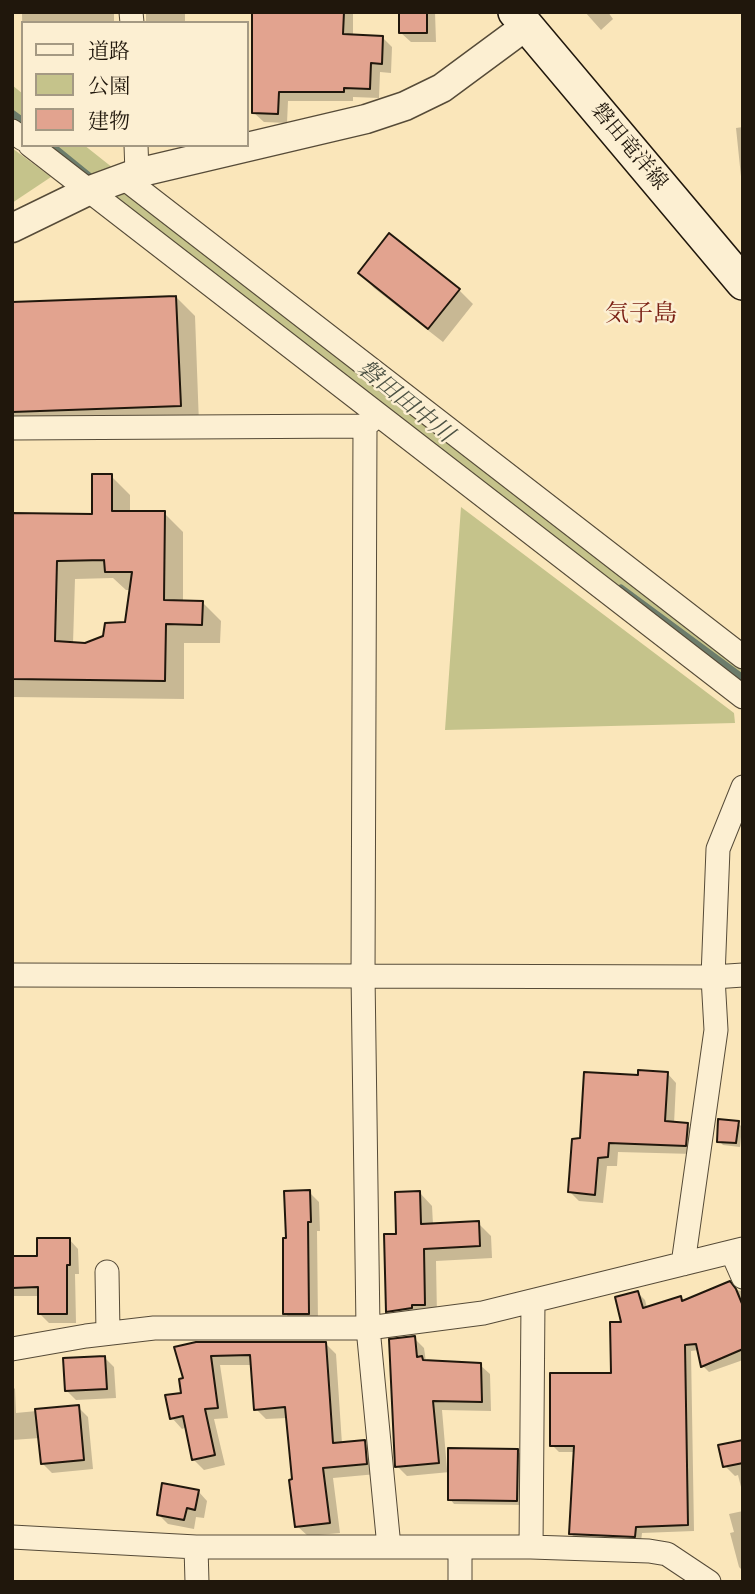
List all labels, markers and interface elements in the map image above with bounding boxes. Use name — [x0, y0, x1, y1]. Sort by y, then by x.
legend — [21, 21, 248, 147]
text: 道路 — [88, 42, 130, 63]
text: 公園 — [88, 77, 130, 98]
street label: 磐田竜洋線 — [586, 99, 672, 195]
text: 建物 — [88, 112, 130, 133]
district label: 気子島 — [605, 301, 677, 329]
water label: 磐田田中川 — [352, 355, 458, 449]

